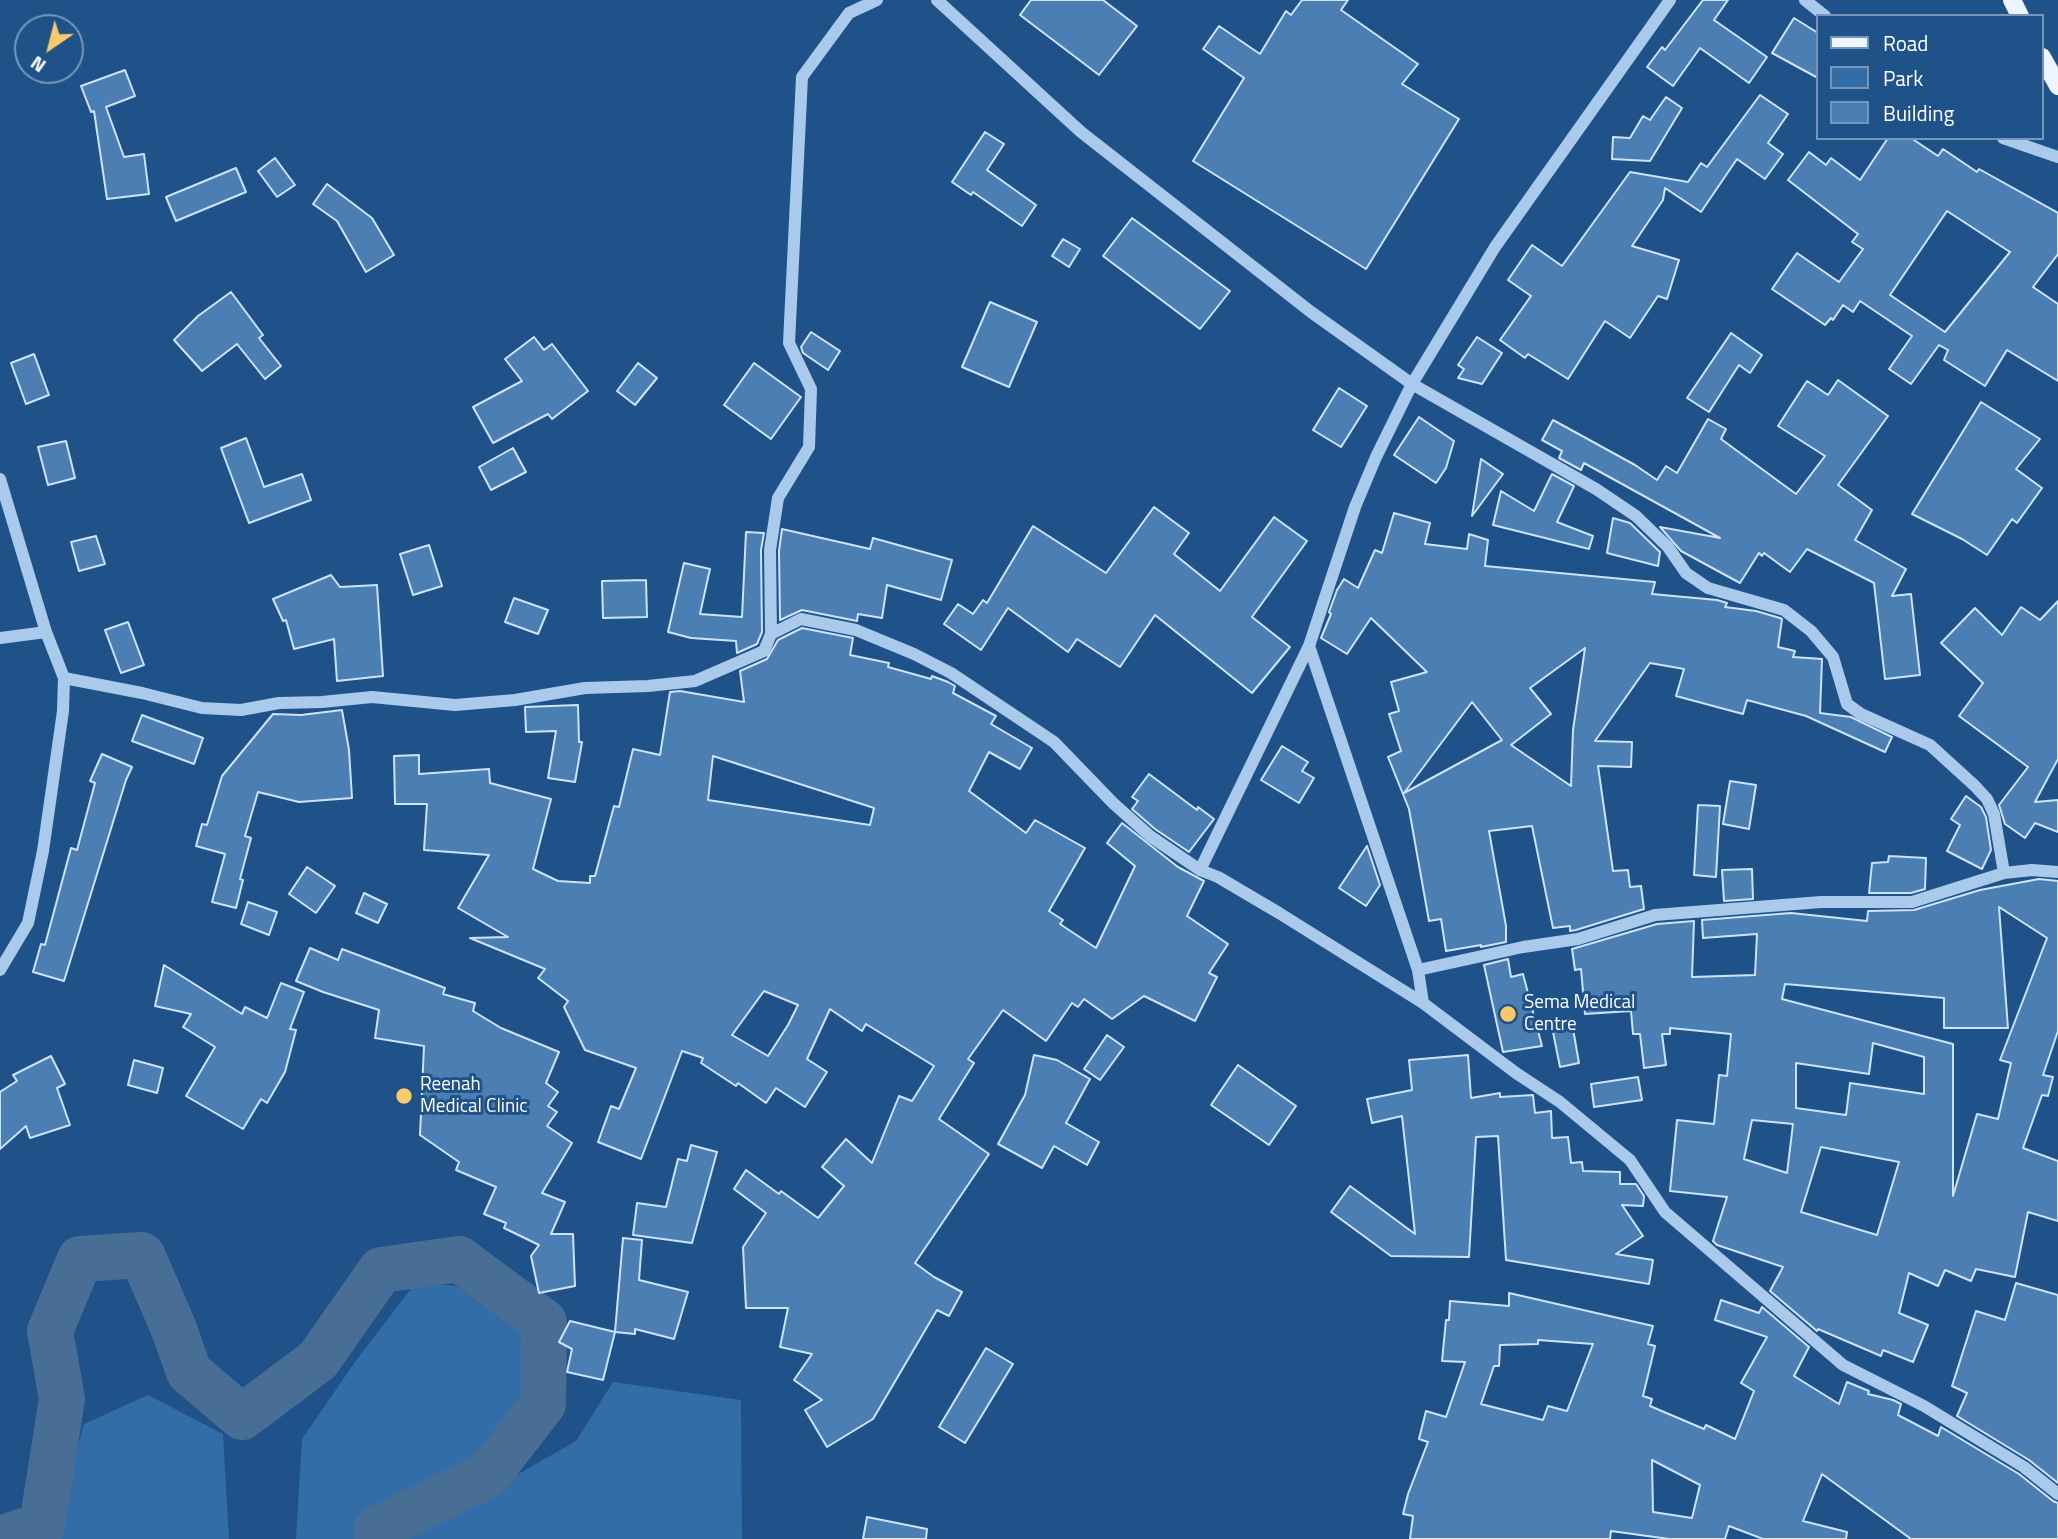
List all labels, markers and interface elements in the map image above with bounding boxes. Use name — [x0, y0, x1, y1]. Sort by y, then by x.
north arrow — [14, 14, 84, 84]
legend — [1816, 14, 2044, 140]
text: Road — [1883, 27, 1928, 59]
text: N — [24, 49, 52, 81]
text: Park — [1883, 62, 1923, 94]
text: Building — [1883, 97, 1954, 129]
place label: Sema Medical Centre — [1524, 992, 1635, 1036]
marker: Sema Medical Centre — [1498, 1004, 1518, 1024]
place label: Reenah Medical Clinic — [420, 1074, 528, 1118]
marker: Reenah Medical Clinic — [394, 1086, 414, 1106]

